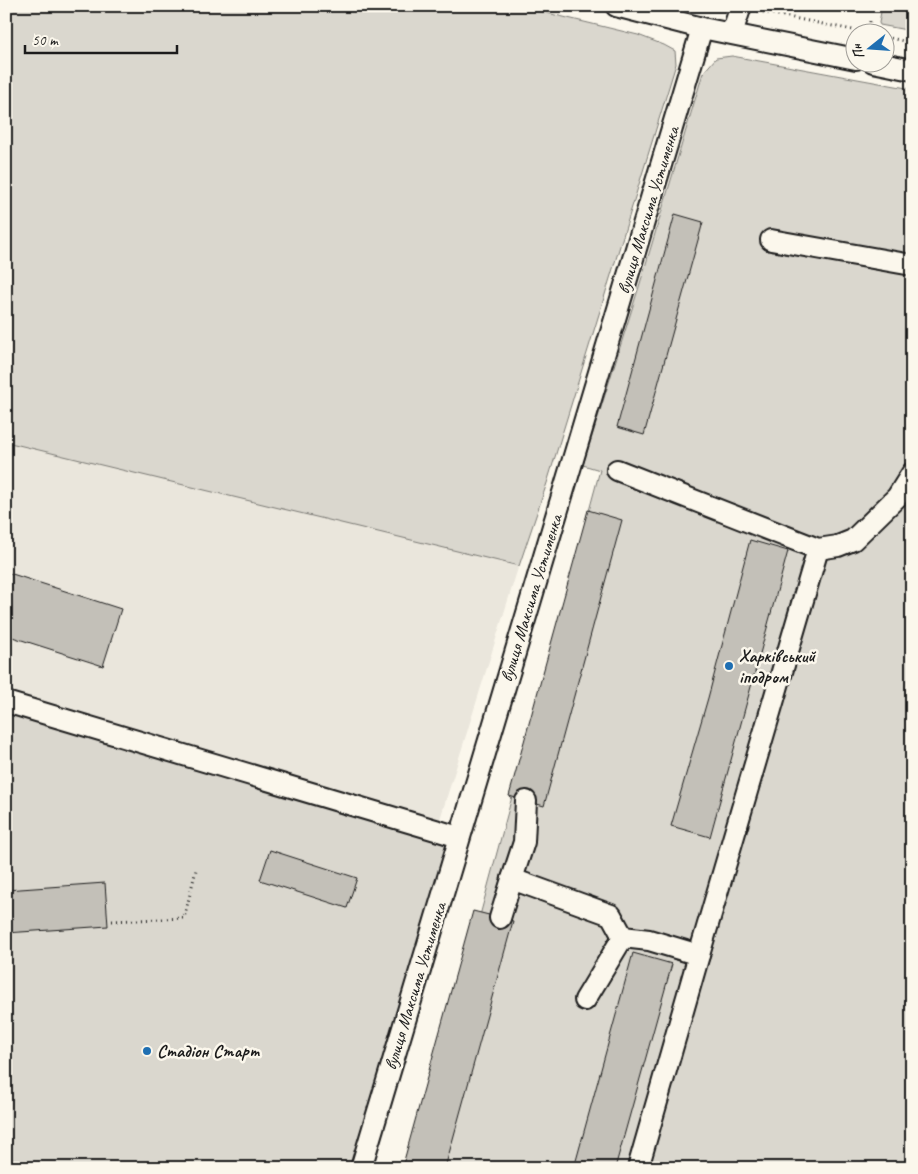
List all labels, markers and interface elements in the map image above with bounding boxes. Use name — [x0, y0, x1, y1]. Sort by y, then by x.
scale bar — [25, 22, 178, 54]
north arrow — [846, 22, 896, 72]
text: 50 m — [32, 31, 59, 50]
text: Пн — [848, 41, 868, 61]
street label: вулиця Максима Устименка — [612, 122, 684, 296]
street label: вулиця Максима Устименка — [495, 510, 567, 684]
place label: Харківський іподром — [739, 645, 816, 688]
marker: Харківський іподром — [723, 660, 735, 672]
street label: вулиця Максима Устименка — [379, 898, 451, 1072]
place label: Стадіон Старт — [157, 1040, 260, 1062]
marker: Стадіон Старт — [141, 1045, 153, 1057]

